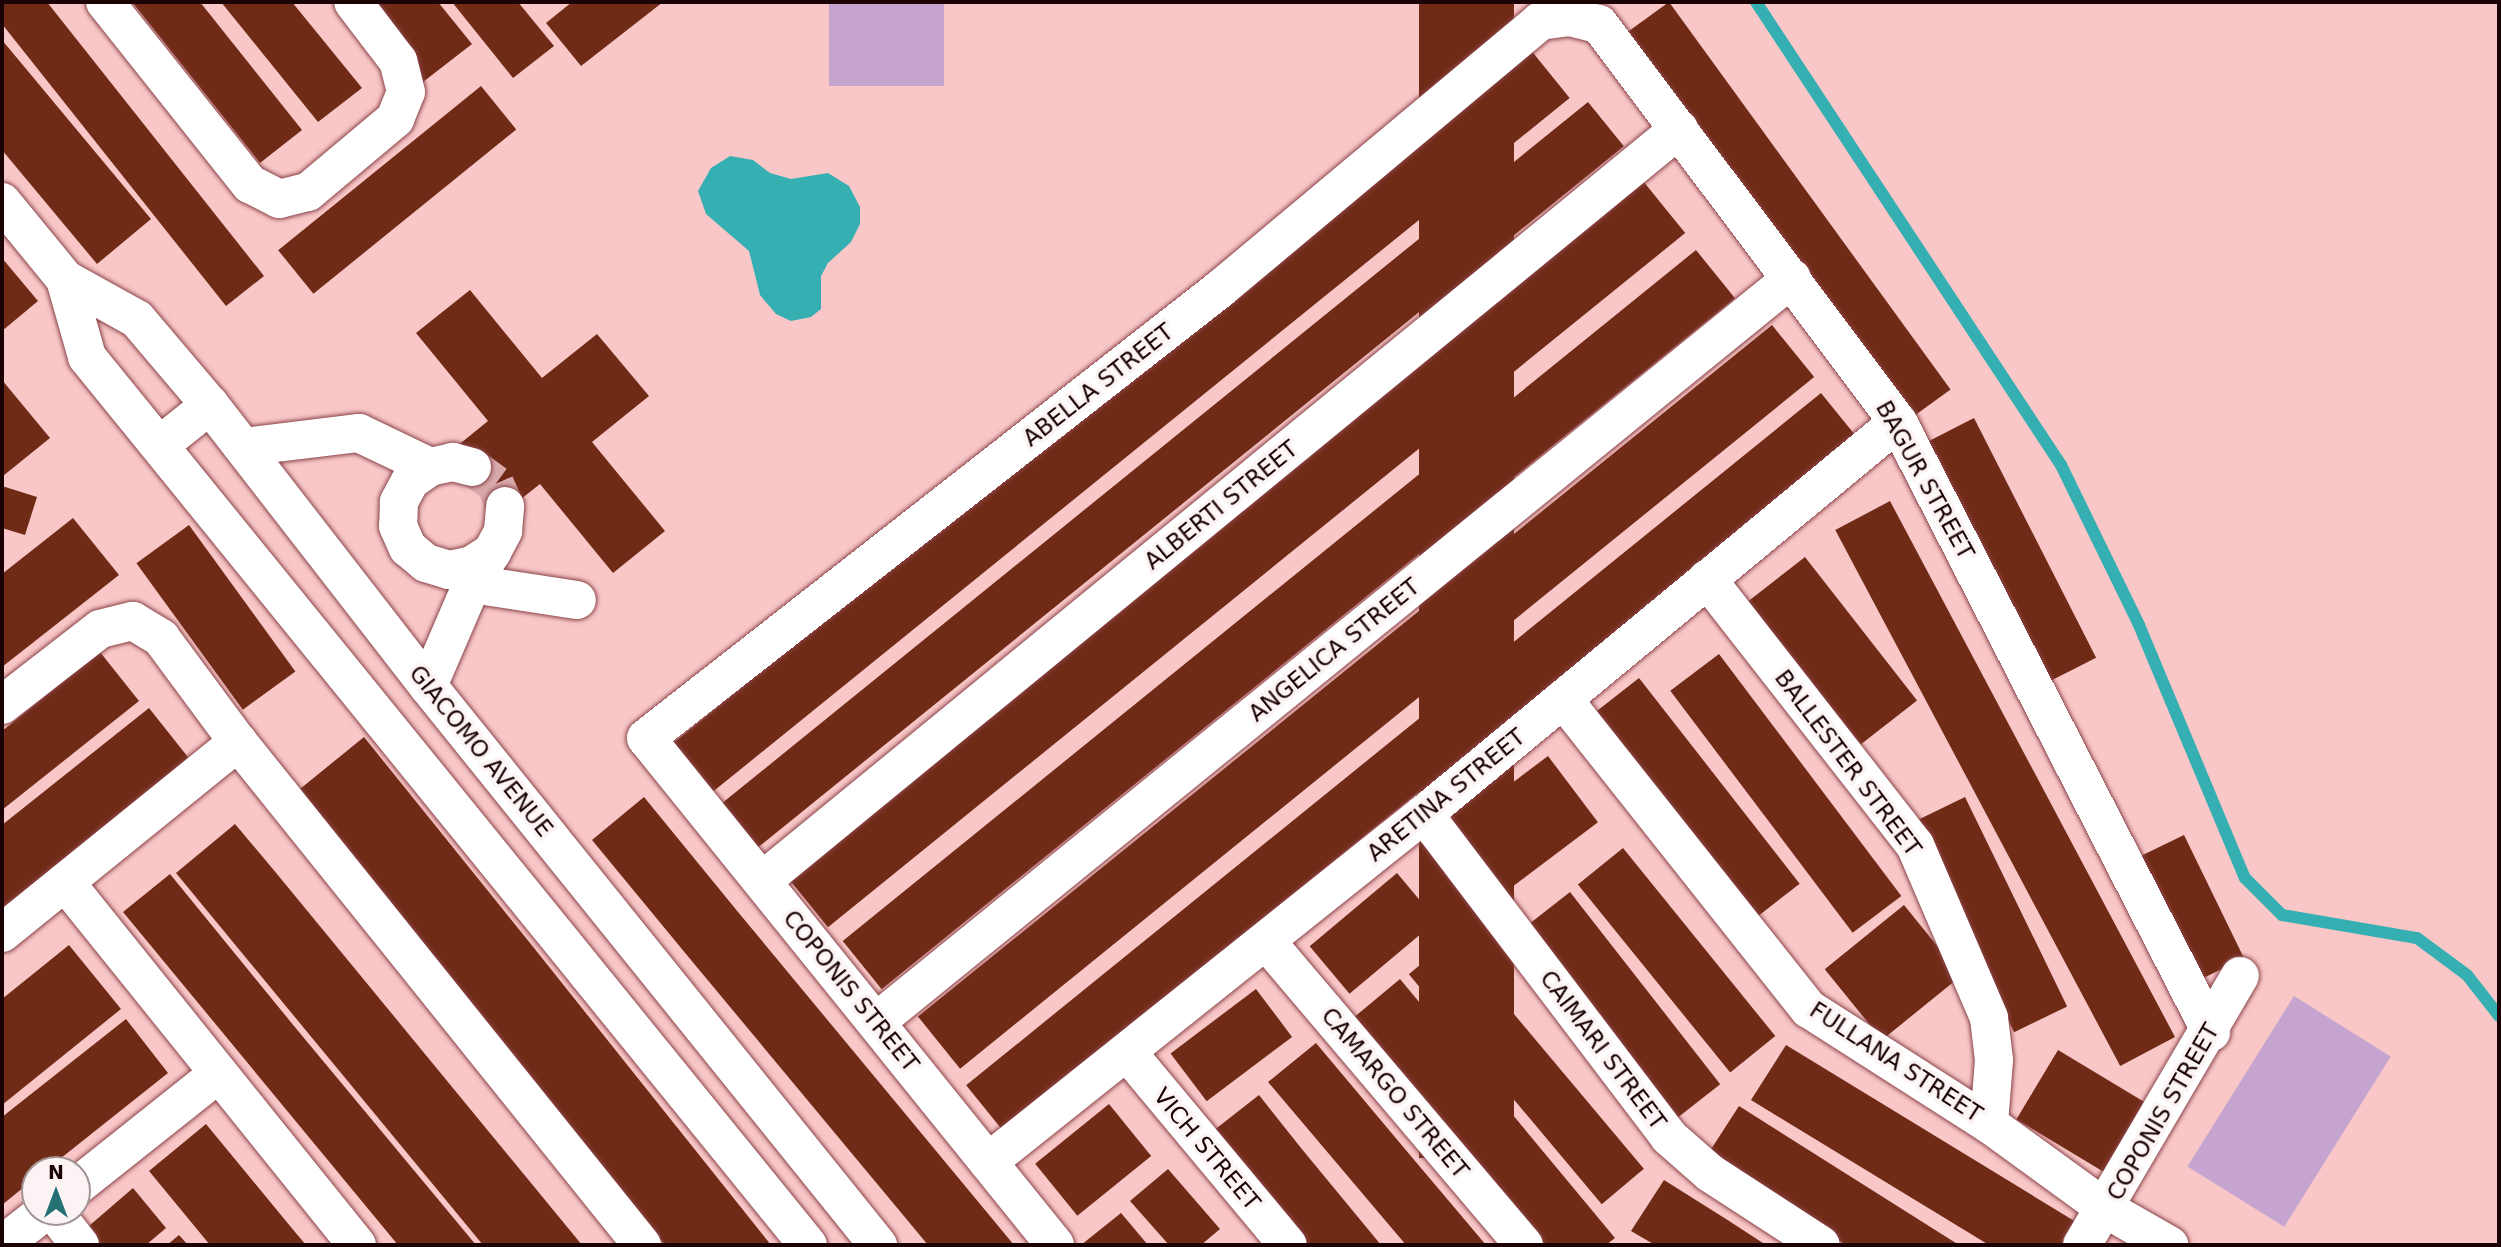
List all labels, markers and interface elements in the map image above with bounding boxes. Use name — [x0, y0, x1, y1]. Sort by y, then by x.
street label: ABELLA STREET — [1017, 318, 1179, 452]
street label: BAGUR STREET — [1870, 396, 1980, 564]
street label: ALBERTI STREET — [1139, 435, 1303, 575]
street label: ANGELICA STREET — [1243, 573, 1425, 727]
street label: GIACOMO AVENUE — [403, 660, 559, 842]
street label: BALLESTER STREET — [1769, 664, 1927, 862]
street label: ARETINA STREET — [1362, 723, 1530, 867]
street label: COPONIS STREET — [777, 905, 925, 1077]
street label: CAIMARI STREET — [1534, 965, 1672, 1135]
street label: FULLANA STREET — [1805, 996, 1987, 1128]
street label: CAMARGO STREET — [1316, 1002, 1474, 1184]
street label: COPONIS STREET — [2101, 1019, 2225, 1205]
street label: VICH STREET — [1148, 1082, 1266, 1216]
north arrow — [21, 1156, 91, 1226]
text: N — [48, 1161, 64, 1183]

